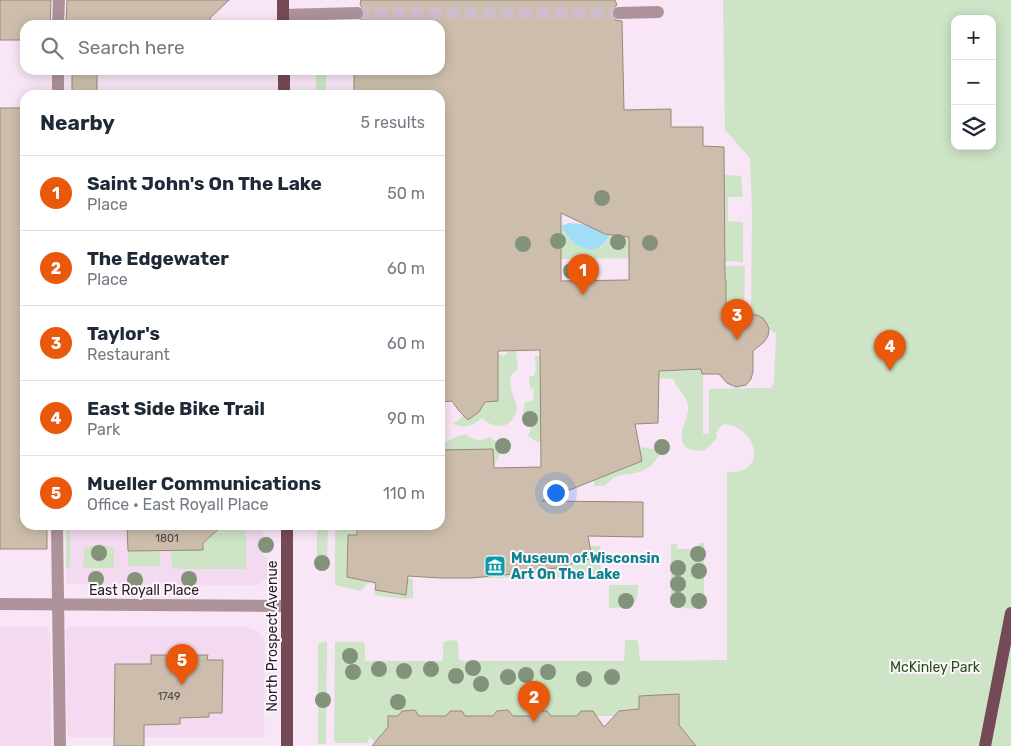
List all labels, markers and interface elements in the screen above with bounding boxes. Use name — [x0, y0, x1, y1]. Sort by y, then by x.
map controls — [951, 15, 996, 150]
button: + — [951, 15, 996, 60]
search box — [20, 20, 445, 75]
icon: search — [38, 34, 66, 62]
text: Search here — [78, 36, 185, 59]
button: − — [951, 60, 996, 105]
button: layers — [951, 105, 996, 150]
text: Nearby — [40, 110, 115, 135]
text: 5 results — [361, 113, 425, 132]
text: Saint John's On The Lake — [87, 172, 322, 195]
text: 1 — [52, 184, 60, 203]
text: 50 m — [387, 184, 425, 203]
text: Place — [87, 195, 128, 214]
text: The Edgewater — [87, 247, 229, 270]
pin: 1 — [567, 254, 599, 295]
text: 2 — [51, 259, 61, 278]
text: 60 m — [387, 259, 425, 278]
text: Place — [87, 270, 128, 289]
pin: 3 — [721, 299, 753, 340]
text: Taylor's — [87, 322, 160, 345]
pin: 4 — [874, 330, 906, 371]
text: 3 — [51, 334, 61, 353]
text: 60 m — [387, 334, 425, 353]
text: Restaurant — [87, 345, 170, 364]
text: East Side Bike Trail — [87, 397, 265, 420]
text: 4 — [51, 409, 61, 428]
text: 90 m — [387, 409, 425, 428]
text: Park — [87, 420, 120, 439]
text: Mueller Communications — [87, 472, 321, 495]
your location — [543, 480, 569, 506]
text: 5 — [51, 484, 61, 503]
text: 110 m — [383, 484, 425, 503]
text: Office · East Royall Place — [87, 495, 268, 514]
house number: 1801 — [155, 532, 179, 545]
place label: Museum of Wisconsin Art On The Lake — [511, 550, 660, 583]
museum icon: Museum of Wisconsin Art On The Lake — [483, 554, 507, 578]
street label: North Prospect Avenue — [264, 560, 281, 712]
street label: East Royall Place — [89, 582, 199, 599]
pin: 5 — [166, 644, 198, 685]
park label: McKinley Park — [890, 659, 981, 676]
pin: 2 — [518, 681, 550, 722]
house number: 1749 — [157, 690, 181, 703]

